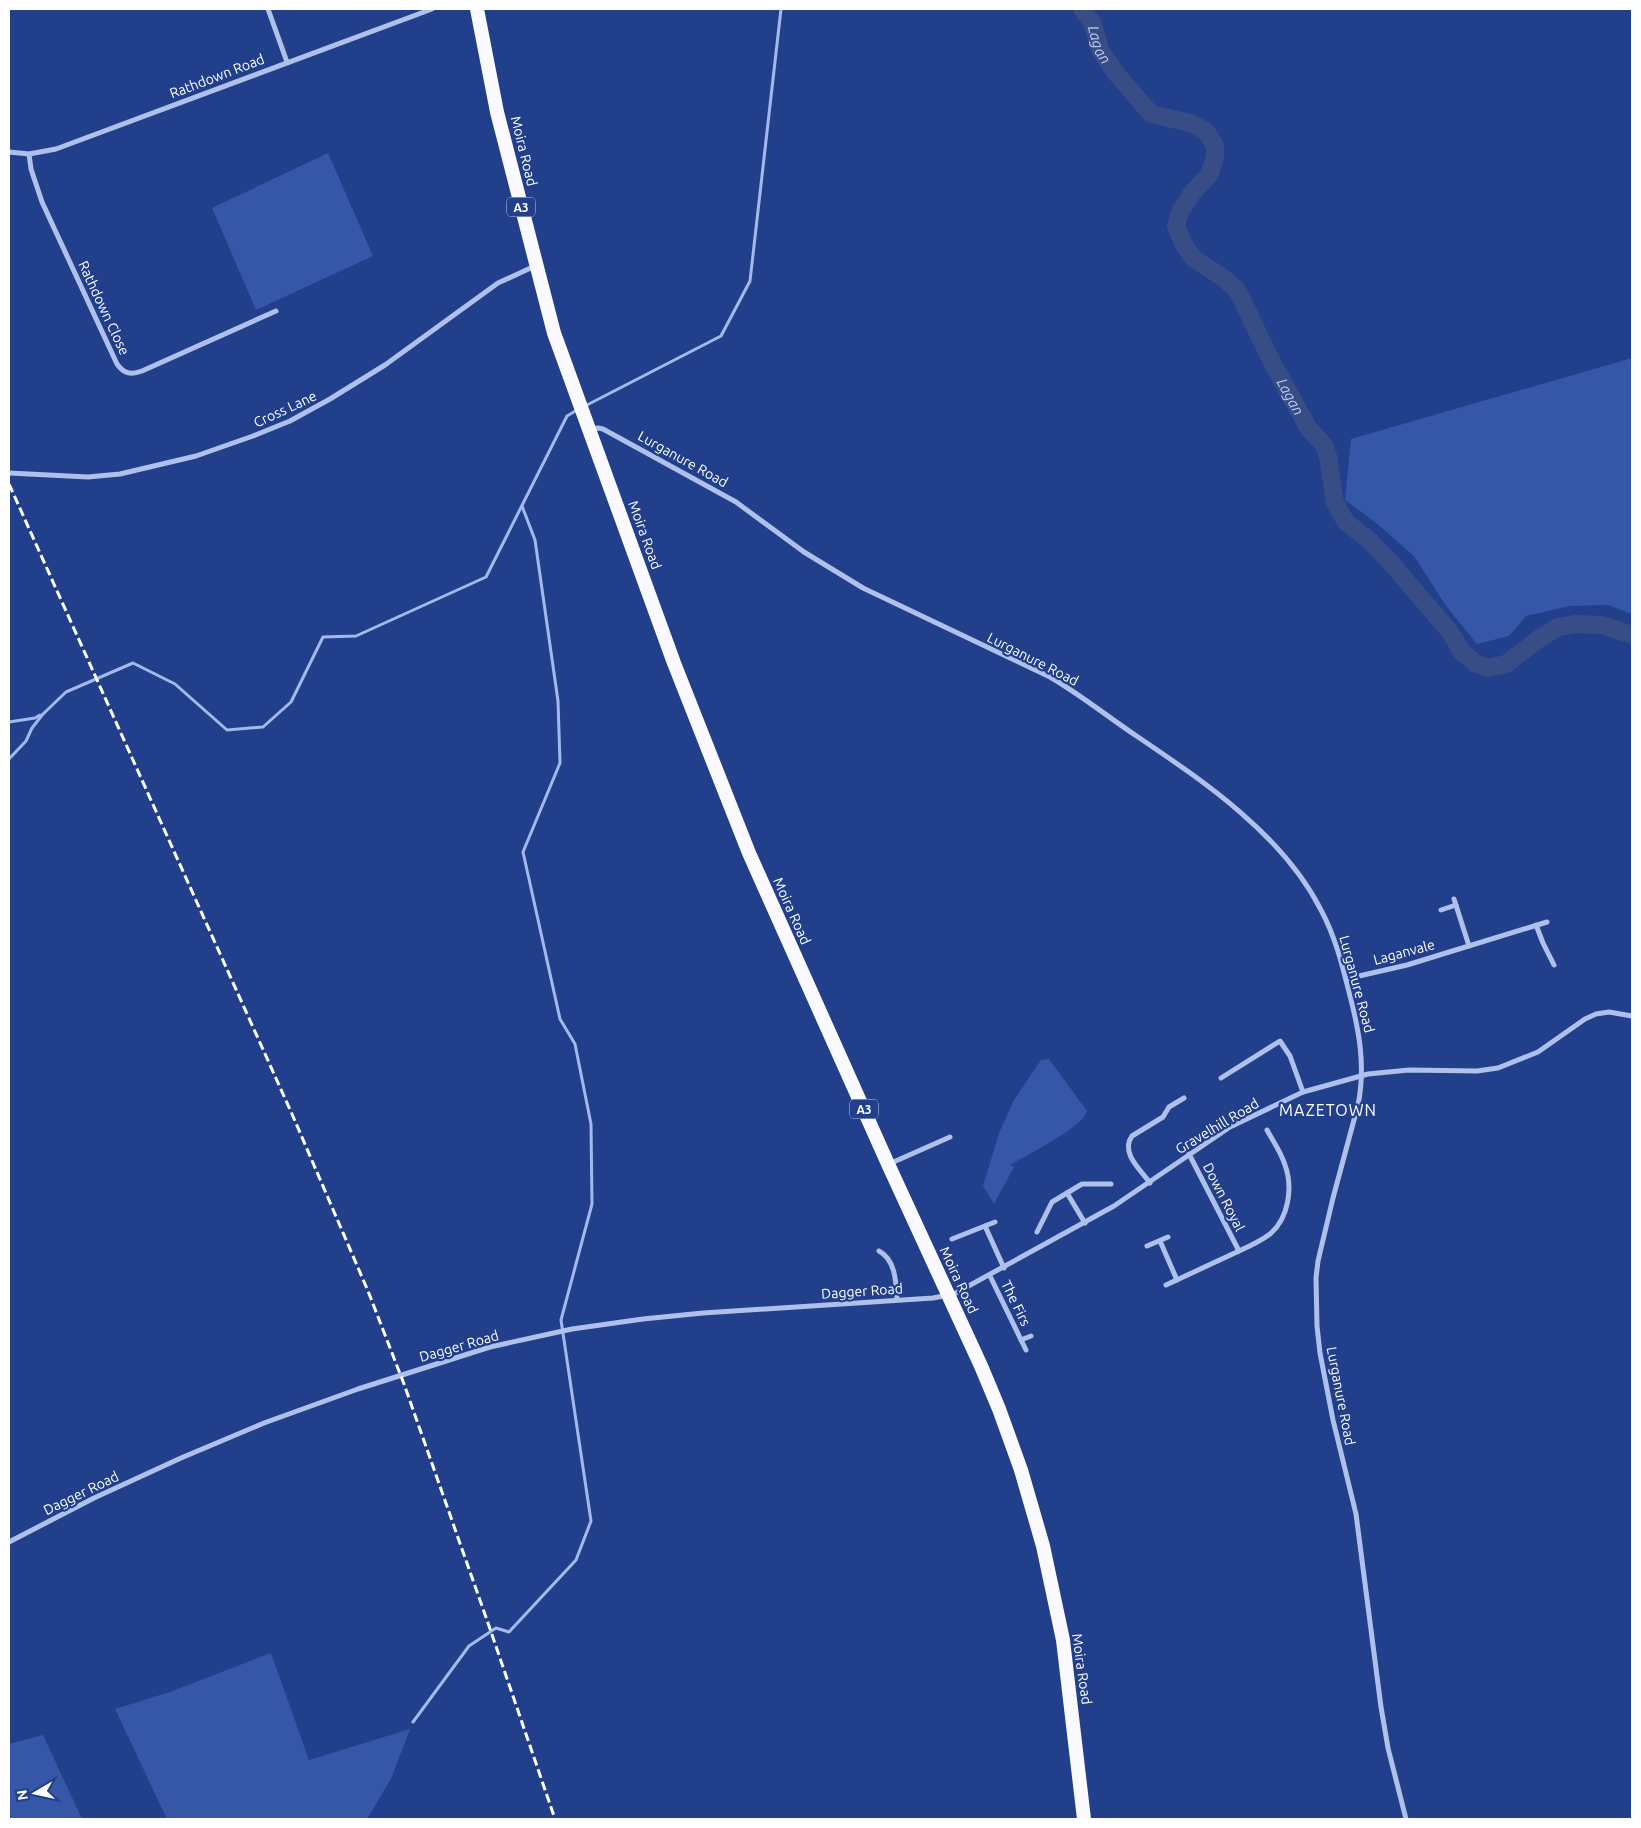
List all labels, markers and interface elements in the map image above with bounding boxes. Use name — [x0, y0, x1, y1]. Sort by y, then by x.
water label: Lagan — [1085, 23, 1115, 67]
street label: Rathdown Road — [167, 51, 267, 101]
street label: Moira Road — [508, 114, 540, 188]
road number: A3 — [507, 198, 535, 216]
street label: Rathdown Close — [75, 258, 133, 358]
water label: Lagan — [1274, 375, 1308, 418]
street label: Cross Lane — [251, 387, 319, 431]
street label: Lurganure Road — [635, 428, 731, 490]
street label: Moira Road — [625, 499, 665, 571]
street label: Lurganure Road — [985, 629, 1081, 689]
street label: Moira Road — [770, 875, 814, 947]
street label: Lurganure Road — [1336, 934, 1378, 1034]
street label: Laganvale — [1372, 936, 1436, 968]
street label: Gravelhill Road — [1173, 1095, 1261, 1157]
road number: A3 — [850, 1100, 878, 1118]
district label: MAZETOWN — [1279, 1101, 1377, 1119]
street label: Down Royal — [1200, 1160, 1248, 1234]
street label: Moira Road — [937, 1244, 981, 1316]
street label: The Firs — [998, 1278, 1034, 1328]
street label: Dagger Road — [821, 1280, 903, 1302]
street label: Dagger Road — [418, 1327, 500, 1365]
street label: Lurganure Road — [1324, 1345, 1358, 1447]
street label: Dagger Road — [41, 1468, 121, 1518]
street label: Moira Road — [1069, 1632, 1095, 1706]
north arrow — [10, 1768, 60, 1818]
text: N — [13, 1789, 31, 1801]

